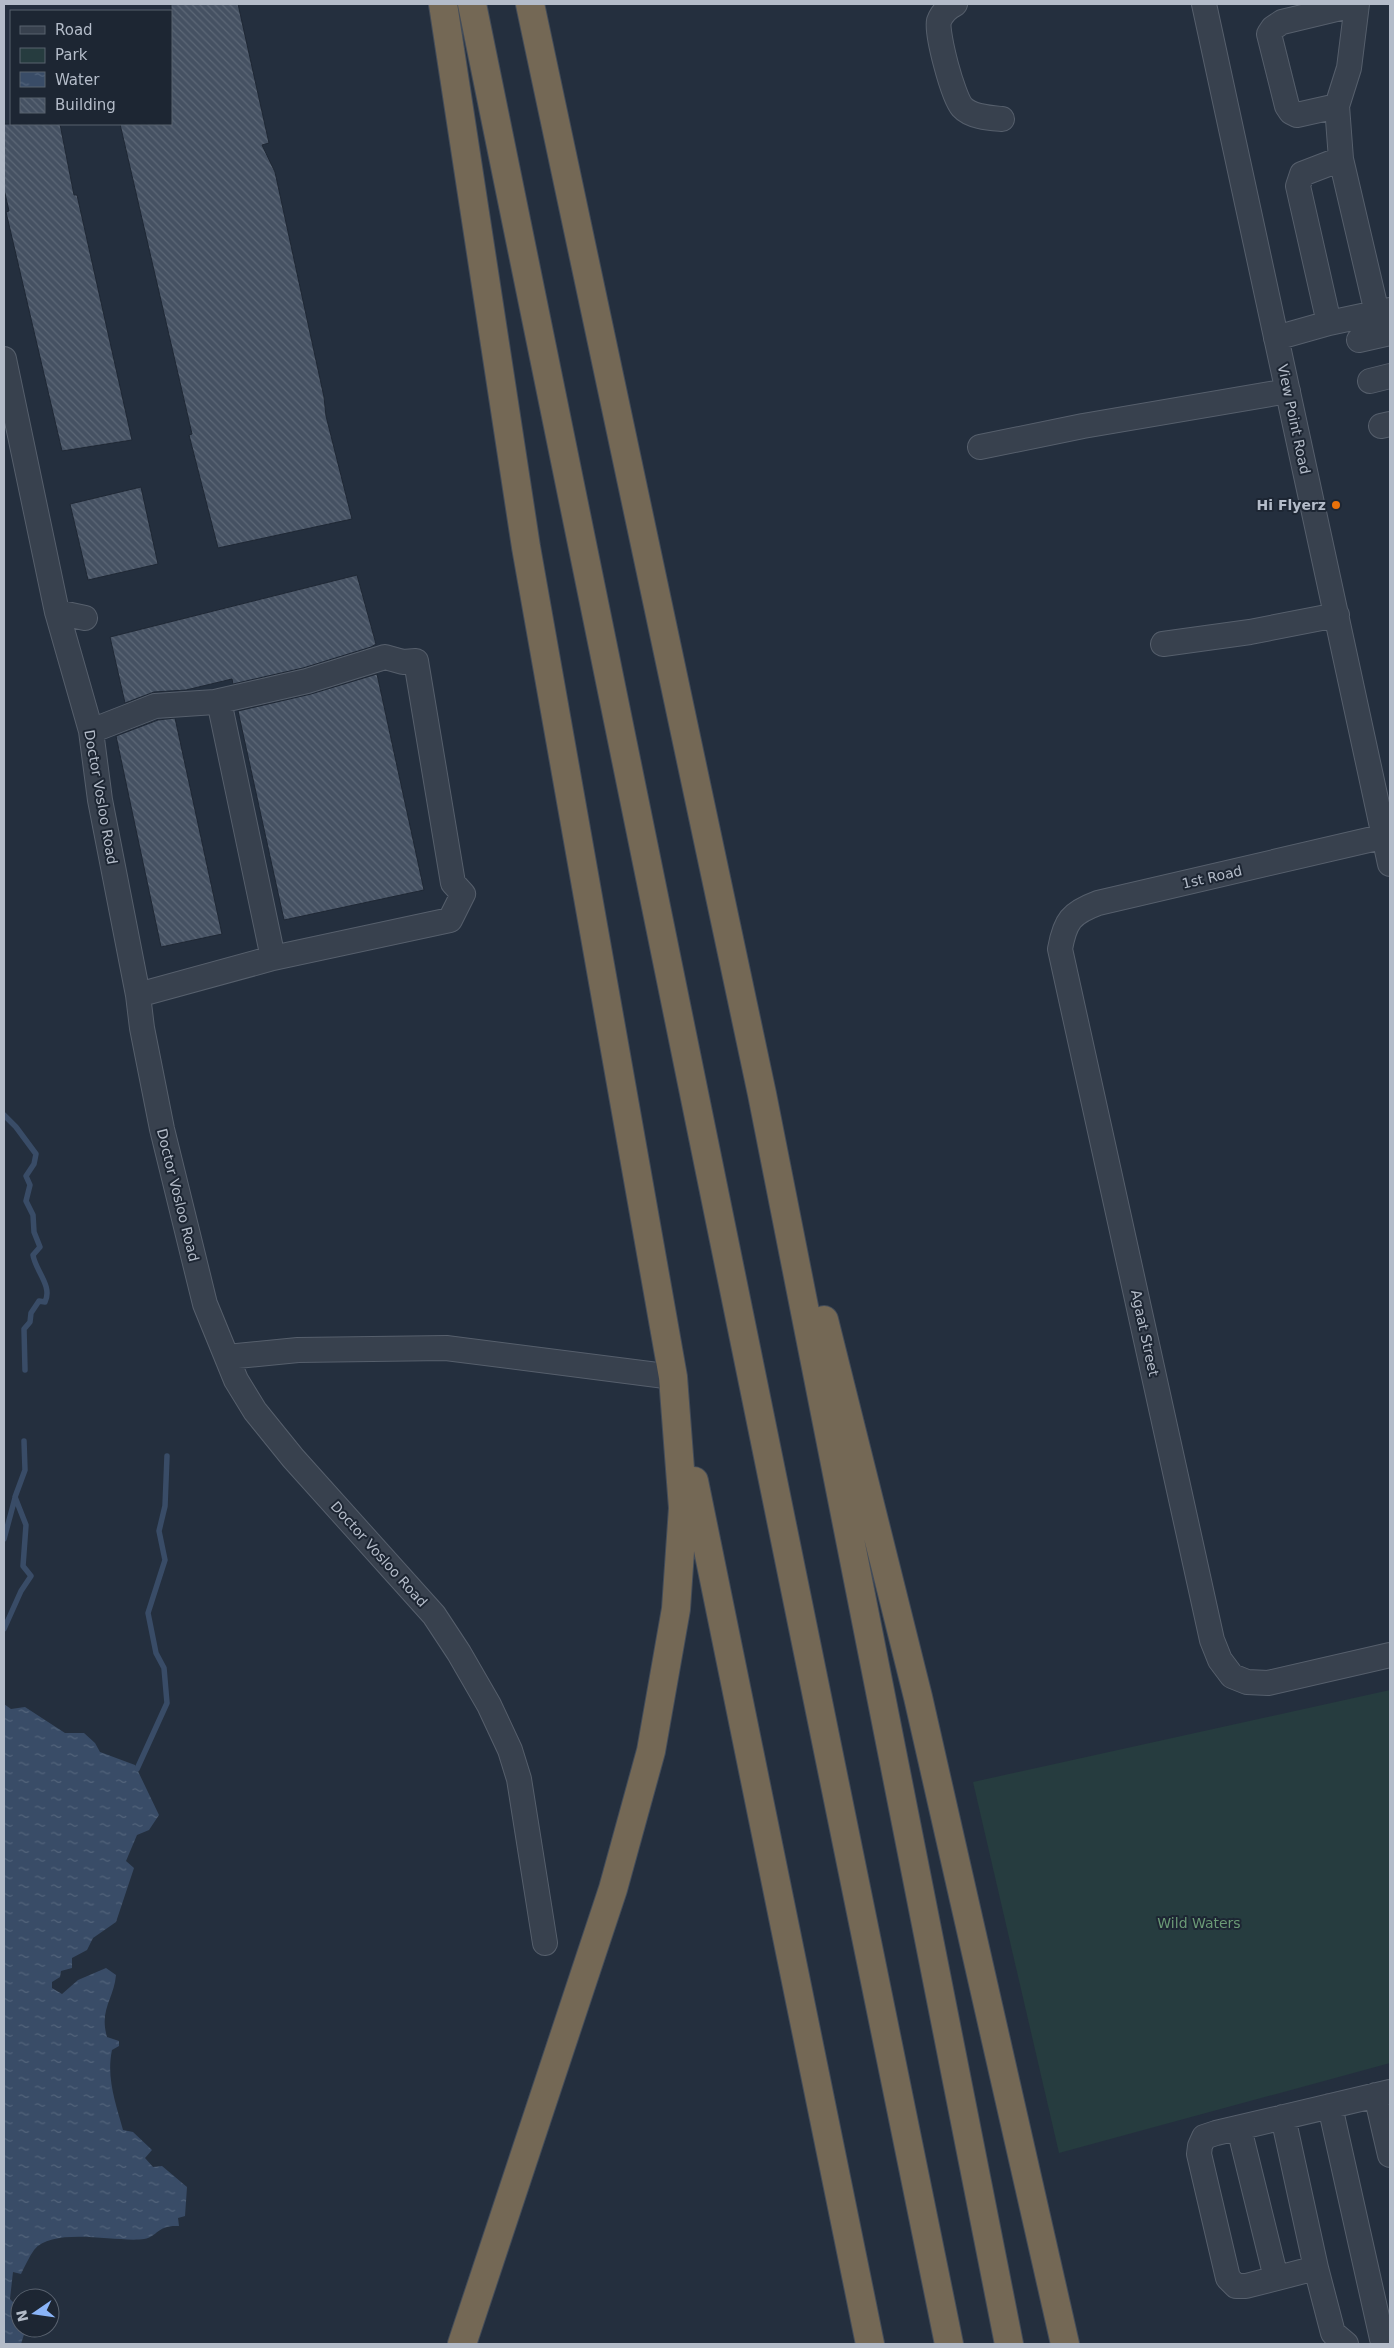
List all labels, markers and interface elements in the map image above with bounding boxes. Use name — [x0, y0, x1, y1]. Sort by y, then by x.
legend — [10, 10, 172, 125]
text: Road — [55, 21, 93, 39]
text: Park — [55, 46, 88, 64]
text: Water — [55, 71, 100, 89]
text: Building — [55, 96, 116, 114]
street label: View Point Road — [1275, 363, 1313, 475]
place label: Hi Flyerz — [1257, 497, 1326, 513]
marker: Hi Flyerz — [1330, 499, 1342, 511]
street label: Doctor Vosloo Road — [81, 729, 121, 865]
street label: 1st Road — [1180, 862, 1244, 892]
street label: Doctor Vosloo Road — [154, 1127, 202, 1263]
street label: Agaat Street — [1128, 1288, 1162, 1378]
street label: Doctor Vosloo Road — [327, 1498, 431, 1610]
park label: Wild Waters — [1157, 1915, 1241, 1931]
north arrow — [10, 2288, 60, 2338]
text: N — [13, 2308, 31, 2323]

